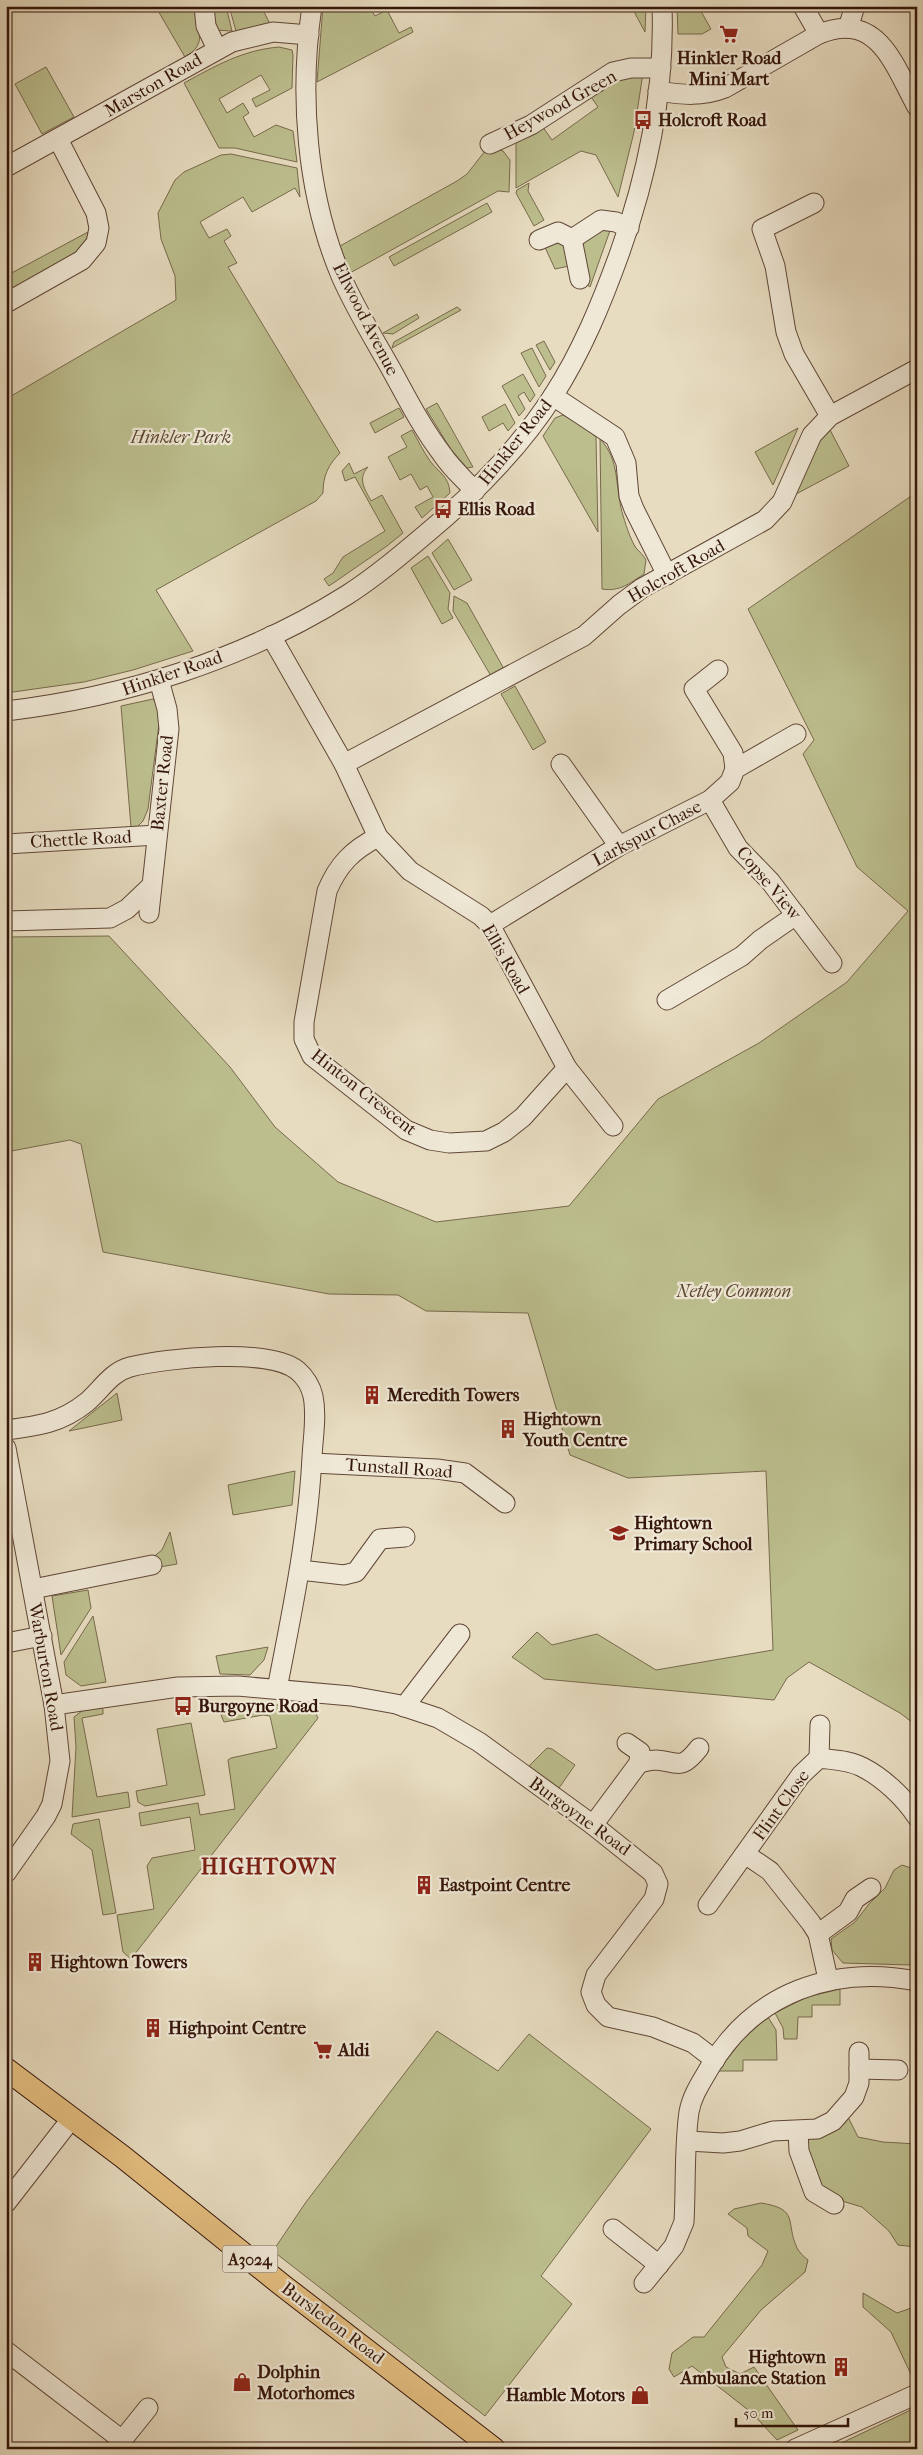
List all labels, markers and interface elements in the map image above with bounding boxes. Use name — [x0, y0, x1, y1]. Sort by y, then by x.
supermarket icon: Hinkler Road Mini Mart — [718, 23, 740, 45]
place label: Hinkler Road Mini Mart — [677, 48, 783, 90]
street label: Marston Road — [101, 49, 206, 122]
street label: Heywood Green — [500, 66, 621, 145]
bus stop icon: Holcroft Road — [632, 109, 654, 131]
place label: Holcroft Road — [658, 110, 768, 131]
street label: Ellwood Avenue — [328, 259, 403, 379]
street label: Hinkler Road — [474, 395, 557, 490]
park label: Hinkler Park — [130, 427, 231, 448]
bus stop icon: Ellis Road — [432, 498, 454, 520]
place label: Ellis Road — [458, 499, 536, 520]
street label: Holcroft Road — [624, 535, 729, 608]
street label: Hinkler Road — [119, 646, 225, 700]
street label: Baxter Road — [147, 734, 178, 832]
street label: Larkspur Chase — [589, 796, 705, 871]
street label: Chettle Road — [30, 826, 132, 853]
street label: Copse View — [732, 842, 806, 925]
street label: Ellis Road — [477, 921, 534, 998]
street label: Hinton Crescent — [307, 1045, 421, 1141]
park label: Netley Common — [676, 1281, 791, 1302]
building icon: Meredith Towers — [361, 1384, 383, 1406]
place label: Meredith Towers — [386, 1385, 520, 1406]
place label: Hightown Youth Centre — [522, 1409, 627, 1451]
building icon: Hightown Youth Centre — [497, 1418, 519, 1440]
street label: Tunstall Road — [345, 1454, 454, 1483]
place label: Hightown Primary School — [634, 1513, 754, 1555]
school or university icon: Hightown Primary School — [608, 1522, 630, 1544]
street label: Warburton Road — [24, 1601, 67, 1733]
bus stop icon: Burgoyne Road — [172, 1695, 194, 1717]
place label: Burgoyne Road — [198, 1696, 320, 1717]
street label: Flint Close — [749, 1766, 814, 1845]
street label: Burgoyne Road — [525, 1773, 635, 1860]
district label: HIGHTOWN — [201, 1854, 337, 1880]
building icon: Eastpoint Centre — [413, 1874, 435, 1896]
place label: Eastpoint Centre — [439, 1875, 570, 1896]
building icon: Hightown Towers — [24, 1951, 46, 1973]
place label: Hightown Towers — [50, 1952, 188, 1973]
building icon: Highpoint Centre — [142, 2017, 164, 2039]
place label: Highpoint Centre — [168, 2018, 306, 2039]
supermarket icon: Aldi — [312, 2039, 334, 2061]
place label: Aldi — [337, 2040, 370, 2061]
road number: A3024 — [222, 2246, 278, 2272]
street label: Bursledon Road — [277, 2278, 388, 2369]
place label: Hightown Ambulance Station — [679, 2347, 827, 2389]
building icon: Hightown Ambulance Station — [830, 2356, 852, 2378]
place label: Dolphin Motorhomes — [256, 2362, 355, 2404]
shop icon: Dolphin Motorhomes — [231, 2371, 253, 2393]
shop icon: Hamble Motors — [629, 2384, 651, 2406]
place label: Hamble Motors — [506, 2385, 625, 2406]
scale bar — [736, 2395, 848, 2427]
text: 50 m — [743, 2404, 774, 2422]

